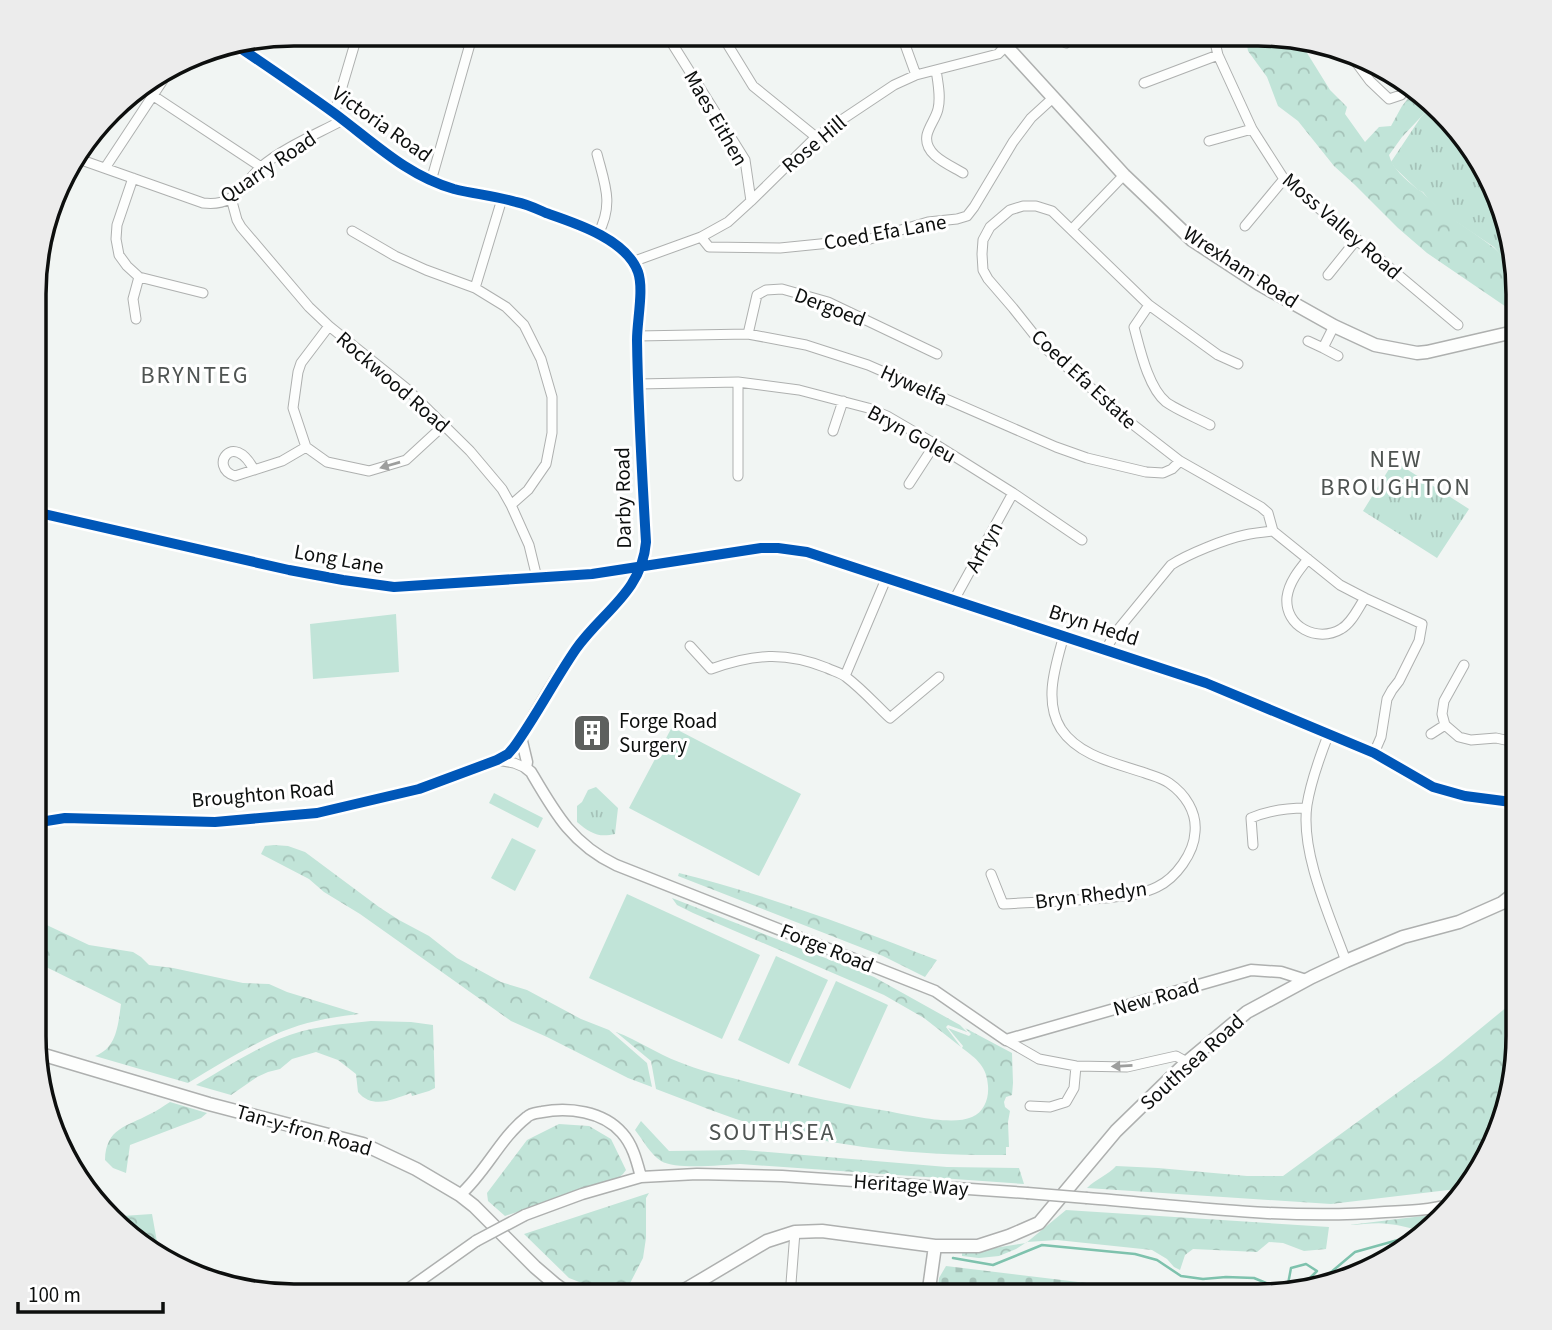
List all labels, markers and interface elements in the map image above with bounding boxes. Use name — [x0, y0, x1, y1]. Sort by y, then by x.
street label: Maes Eithen — [677, 65, 755, 171]
street label: Victoria Road — [326, 78, 438, 170]
street label: Rose Hill — [775, 108, 853, 180]
street label: Quarry Road — [214, 124, 322, 210]
street label: Moss Valley Road — [1276, 166, 1408, 286]
street label: Coed Efa Lane — [821, 206, 949, 258]
street label: Wrexham Road — [1178, 218, 1304, 316]
street label: Dergoed — [790, 280, 870, 334]
street label: Coed Efa Estate — [1024, 322, 1144, 436]
street label: Rockwood Road — [330, 324, 456, 440]
street label: Hywelfa — [876, 357, 952, 413]
district label: BRYNTEG — [140, 358, 250, 393]
street label: Bryn Goleu — [862, 397, 962, 471]
district label: NEW BROUGHTON — [1320, 442, 1472, 505]
street label: Darby Road — [607, 447, 639, 549]
one-way arrow — [379, 460, 400, 470]
street label: Arfryn — [958, 516, 1010, 578]
street label: Long Lane — [292, 536, 386, 582]
street label: Bryn Hedd — [1045, 596, 1143, 654]
place label: Forge Road Surgery — [619, 706, 718, 760]
building icon: Forge Road Surgery — [571, 712, 613, 754]
street label: Broughton Road — [190, 773, 336, 815]
street label: Bryn Rhedyn — [1033, 873, 1149, 917]
street label: Forge Road — [776, 916, 878, 980]
street label: New Road — [1109, 970, 1203, 1024]
street label: Southsea Road — [1133, 1007, 1251, 1117]
one-way arrow — [1111, 1061, 1133, 1072]
street label: Tan-y-fron Road — [233, 1096, 375, 1164]
district label: SOUTHSEA — [708, 1115, 836, 1150]
street label: Heritage Way — [852, 1166, 970, 1204]
scale bar — [18, 1270, 163, 1314]
text: 100 m — [28, 1280, 81, 1310]

